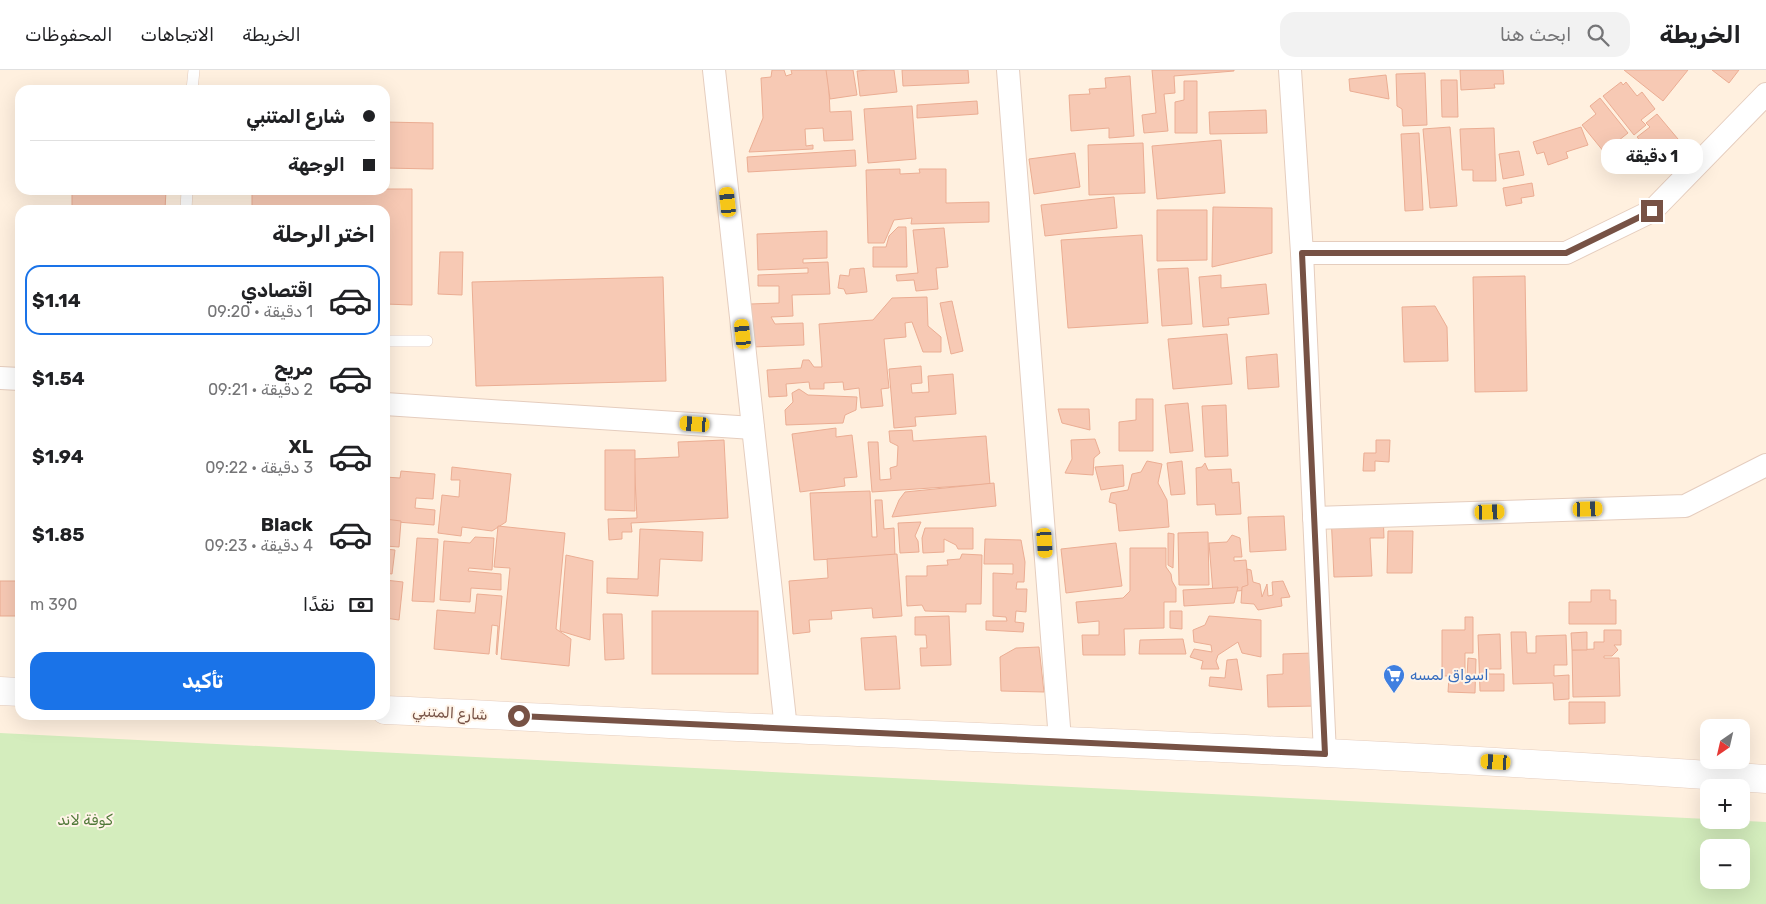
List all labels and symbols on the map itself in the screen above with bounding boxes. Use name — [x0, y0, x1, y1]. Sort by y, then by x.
callout: 1 دقيقة — [1601, 138, 1703, 174]
car — [718, 186, 737, 218]
route end — [1641, 200, 1663, 222]
car — [733, 318, 752, 350]
car — [679, 415, 710, 433]
car — [1572, 501, 1603, 517]
car — [1474, 504, 1505, 520]
car — [1036, 528, 1053, 558]
supermarket icon: اسواق لمسه — [1382, 663, 1406, 694]
place label: اسواق لمسه — [1410, 666, 1489, 684]
street label: شارع المتنبي — [412, 702, 488, 727]
route start — [508, 705, 530, 727]
north arrow — [1700, 719, 1750, 769]
car — [1480, 754, 1511, 770]
park label: كوفة لاند — [57, 811, 113, 829]

